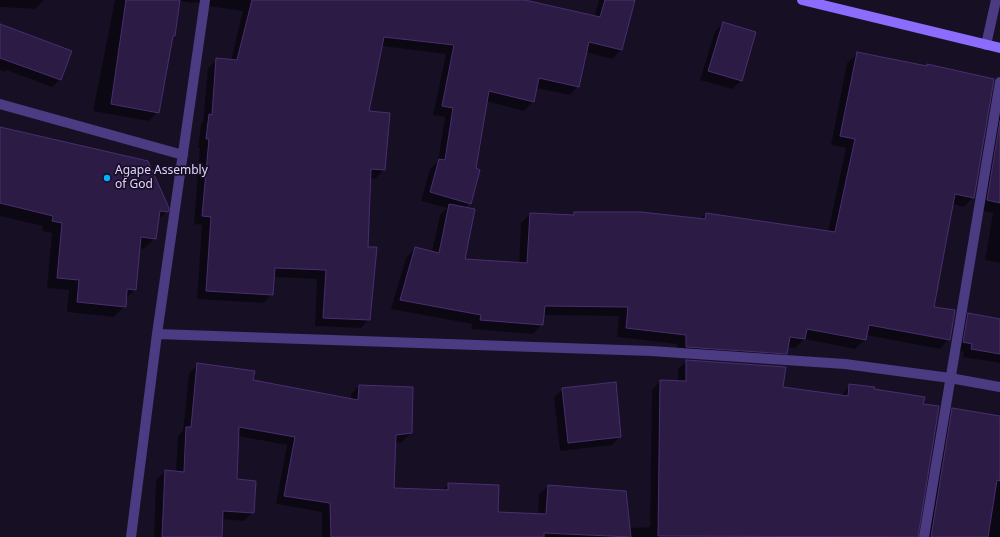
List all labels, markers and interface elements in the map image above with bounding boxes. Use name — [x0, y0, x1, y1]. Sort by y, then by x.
place label: Agape Assembly of God — [115, 164, 208, 192]
marker: Agape Assembly of God — [102, 173, 112, 183]

